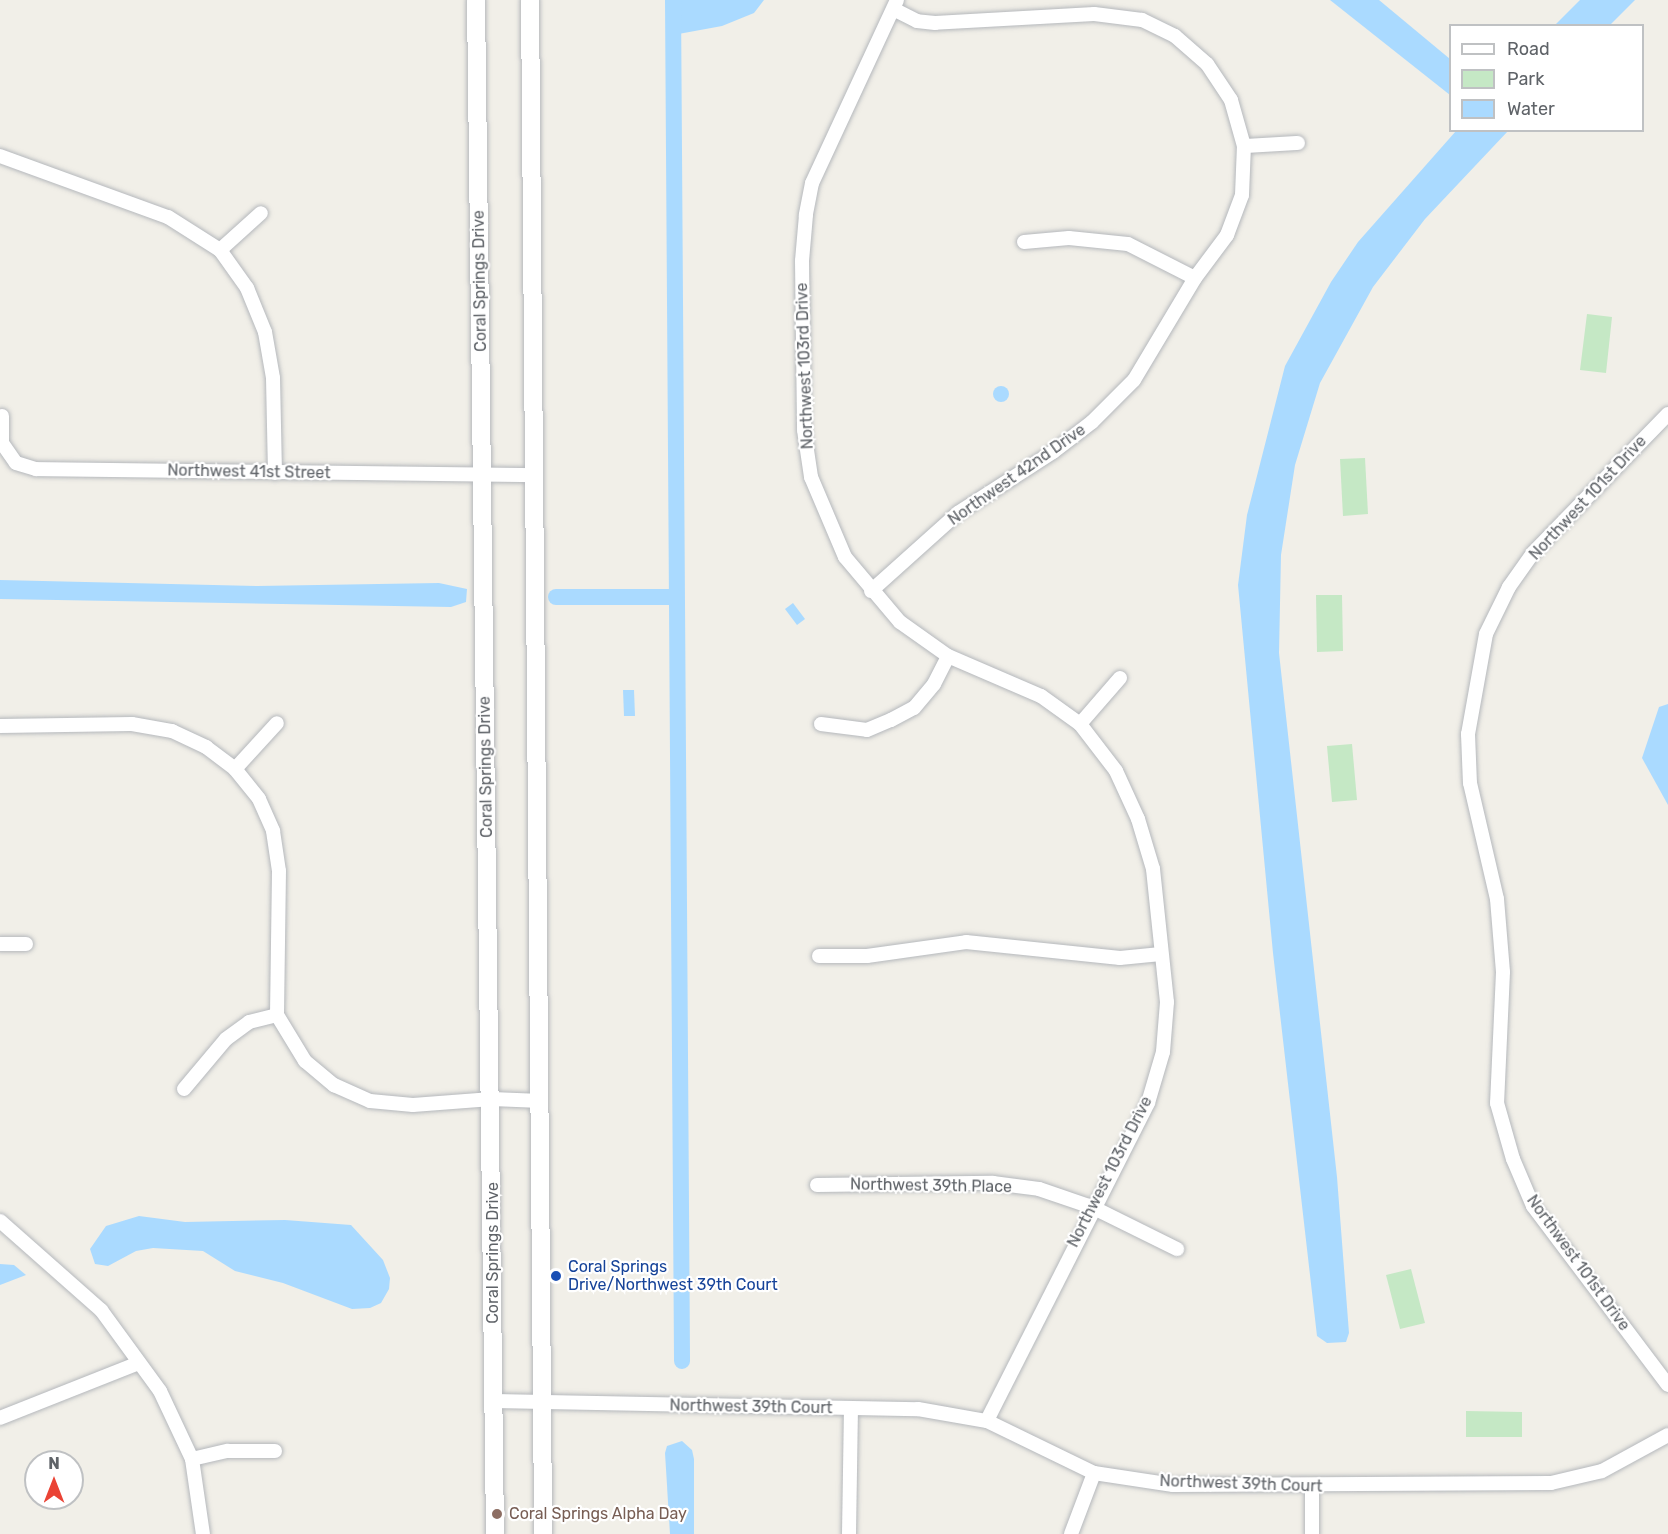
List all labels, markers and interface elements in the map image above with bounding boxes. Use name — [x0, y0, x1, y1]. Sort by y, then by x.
legend — [1449, 24, 1644, 132]
text: Road — [1507, 38, 1550, 60]
text: Park — [1507, 68, 1544, 90]
text: Water — [1507, 98, 1555, 120]
street label: Coral Springs Drive — [469, 210, 491, 352]
street label: Northwest 103rd Drive — [792, 282, 818, 450]
street label: Northwest 42nd Drive — [945, 420, 1089, 530]
street label: Northwest 101st Drive — [1525, 432, 1651, 564]
street label: Northwest 41st Street — [167, 461, 331, 483]
street label: Coral Springs Drive — [475, 696, 497, 838]
street label: Northwest 103rd Drive — [1064, 1093, 1156, 1251]
street label: Northwest 39th Place — [850, 1175, 1012, 1197]
street label: Coral Springs Drive — [483, 1182, 503, 1324]
street label: Northwest 101st Drive — [1522, 1191, 1634, 1335]
place label: Coral Springs Drive/Northwest 39th Court — [568, 1257, 778, 1295]
marker: Coral Springs Drive/Northwest 39th Court — [549, 1269, 563, 1283]
street label: Northwest 39th Court — [669, 1396, 833, 1418]
north arrow — [24, 1450, 84, 1510]
text: N — [48, 1454, 60, 1473]
street label: Northwest 39th Court — [1159, 1472, 1323, 1496]
place label: Coral Springs Alpha Day — [509, 1504, 687, 1524]
marker: Coral Springs Alpha Day — [490, 1507, 504, 1521]

